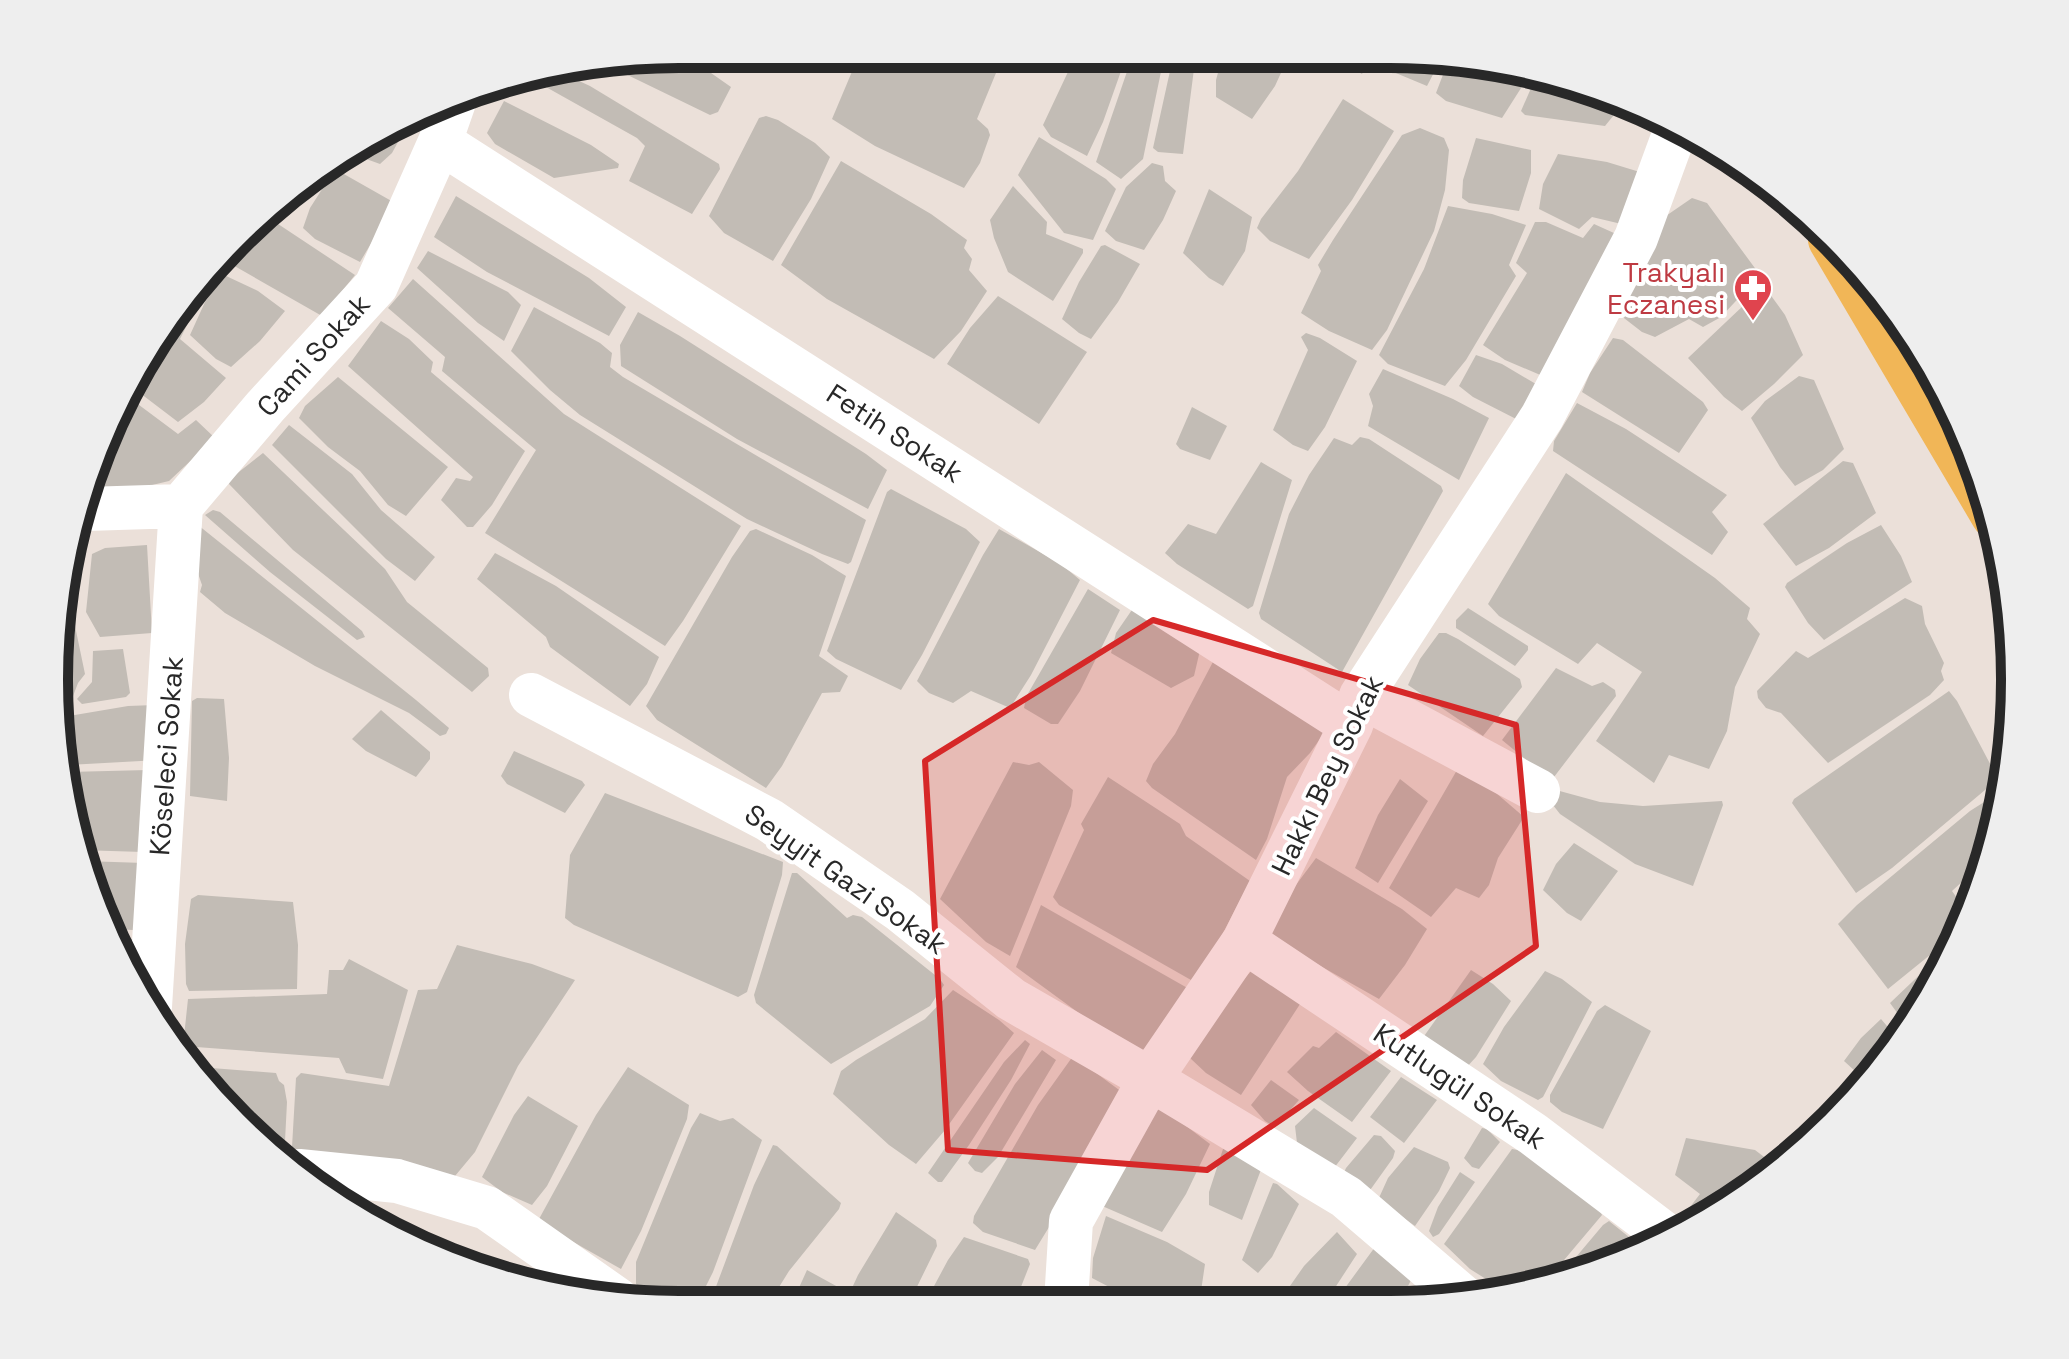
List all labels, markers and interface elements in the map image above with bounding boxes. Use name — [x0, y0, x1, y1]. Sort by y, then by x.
place label: Trakyalı Eczanesi — [1607, 254, 1725, 322]
pharmacy icon: Trakyalı Eczanesi — [1732, 267, 1774, 322]
street label: Cami Sokak — [249, 286, 377, 424]
street label: Fetih Sokak — [820, 376, 970, 490]
street label: Köseleci Sokak — [141, 655, 191, 857]
street label: Hakkı Bey Sokak — [1263, 669, 1391, 881]
street label: Seyyit Gazi Sokak — [738, 796, 954, 962]
street label: Kutlugül Sokak — [1367, 1015, 1553, 1157]

